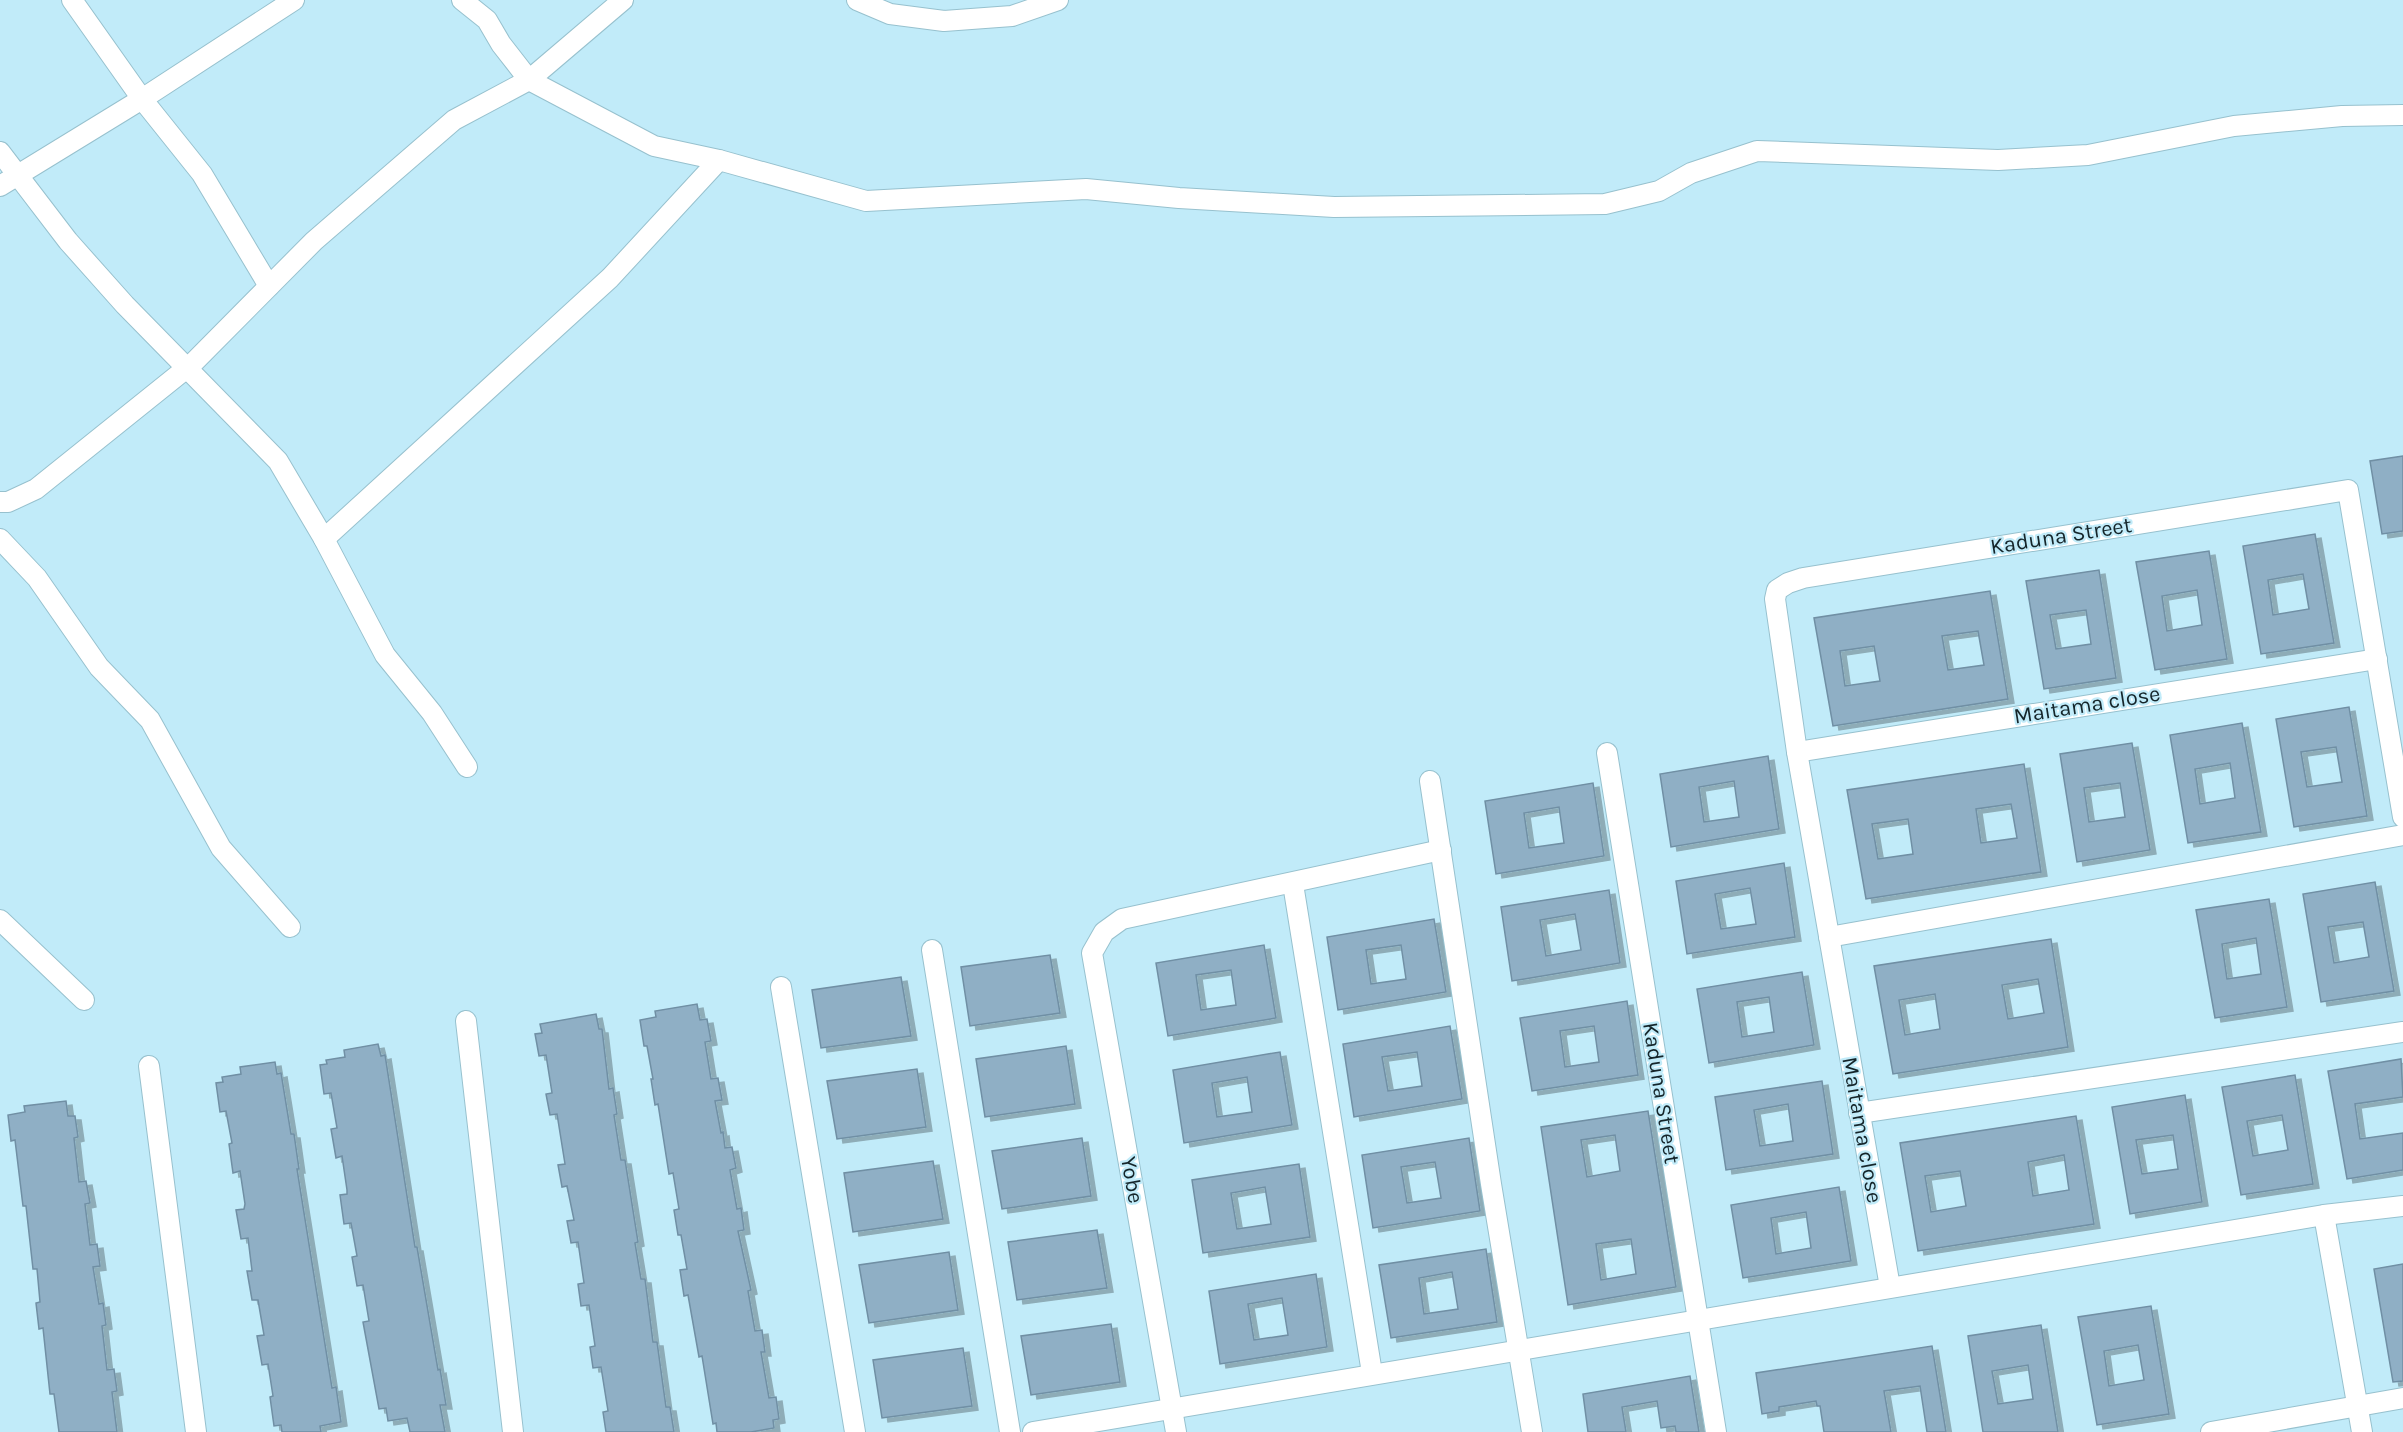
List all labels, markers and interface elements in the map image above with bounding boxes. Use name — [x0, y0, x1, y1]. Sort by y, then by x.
street label: Kaduna Street — [1988, 512, 2134, 560]
street label: Maitama close — [2012, 681, 2162, 729]
street label: Kaduna Street — [1637, 1020, 1685, 1166]
street label: Maitama close — [1836, 1055, 1888, 1205]
street label: Yobe — [1115, 1155, 1149, 1205]

